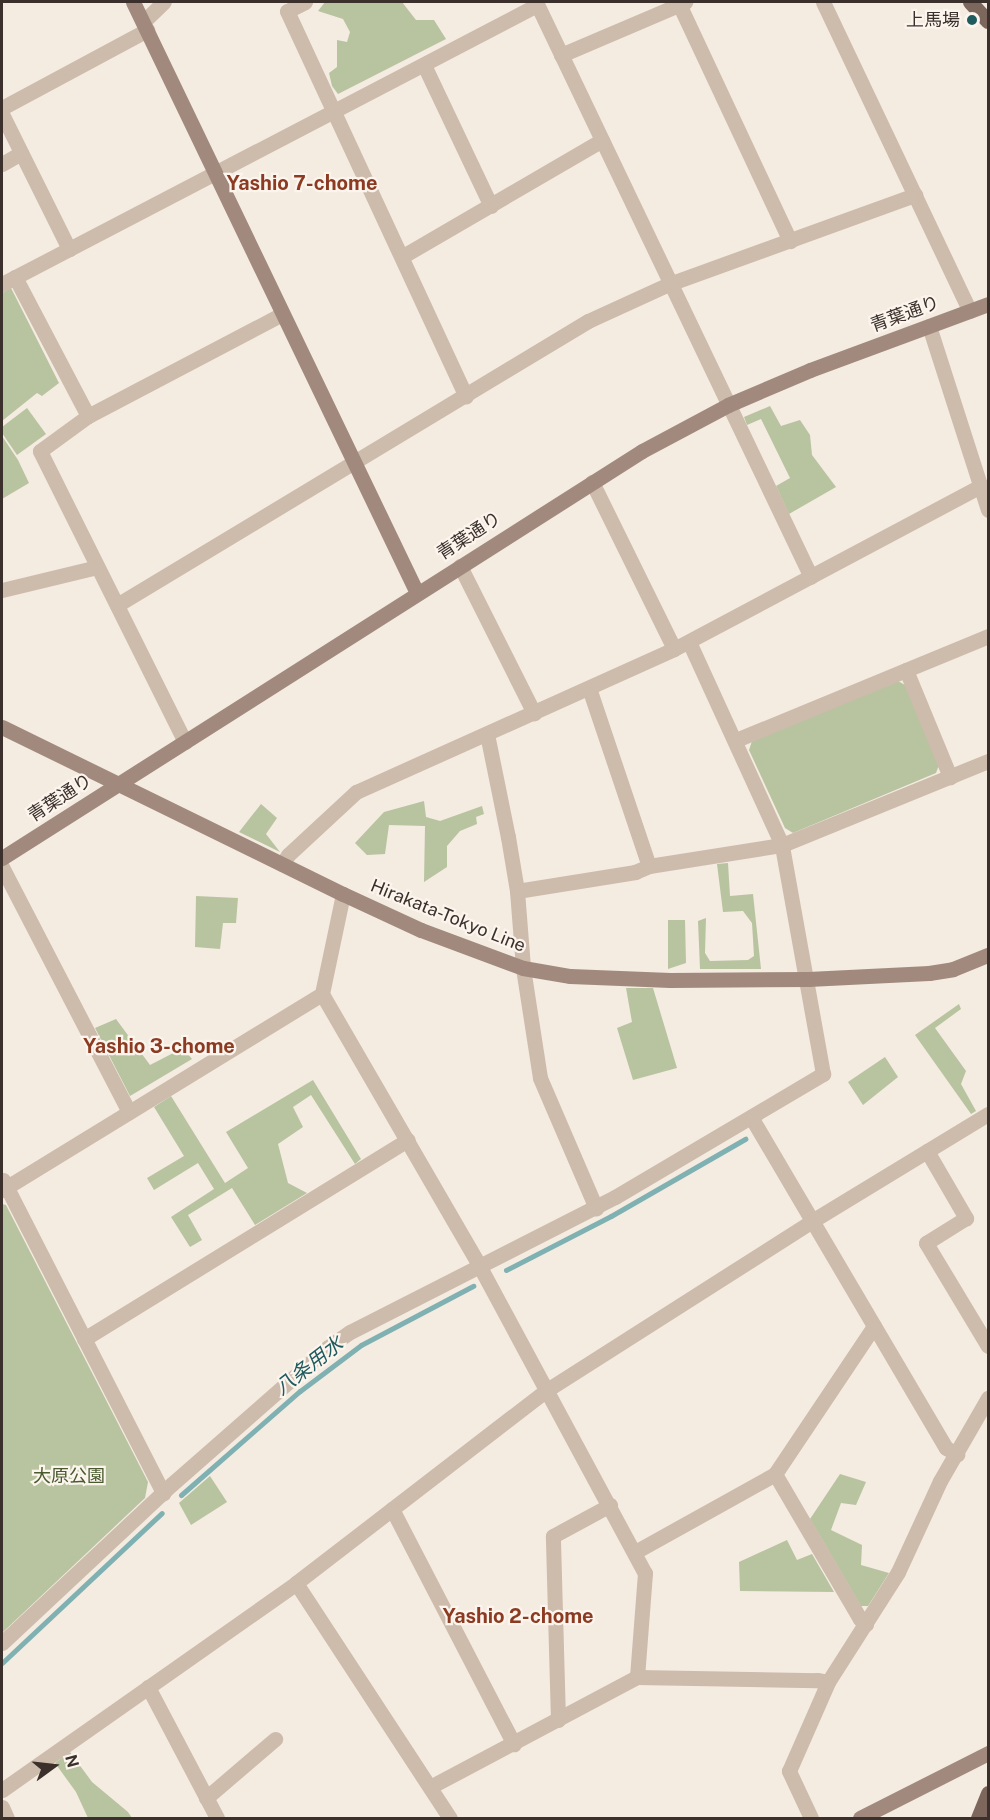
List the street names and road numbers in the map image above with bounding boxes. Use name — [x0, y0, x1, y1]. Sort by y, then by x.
street label: 青葉通り — [867, 292, 943, 336]
street label: 青葉通り — [433, 507, 505, 565]
street label: 青葉通り — [24, 769, 96, 827]
street label: Hirakata-Tokyo Line — [367, 875, 529, 957]

